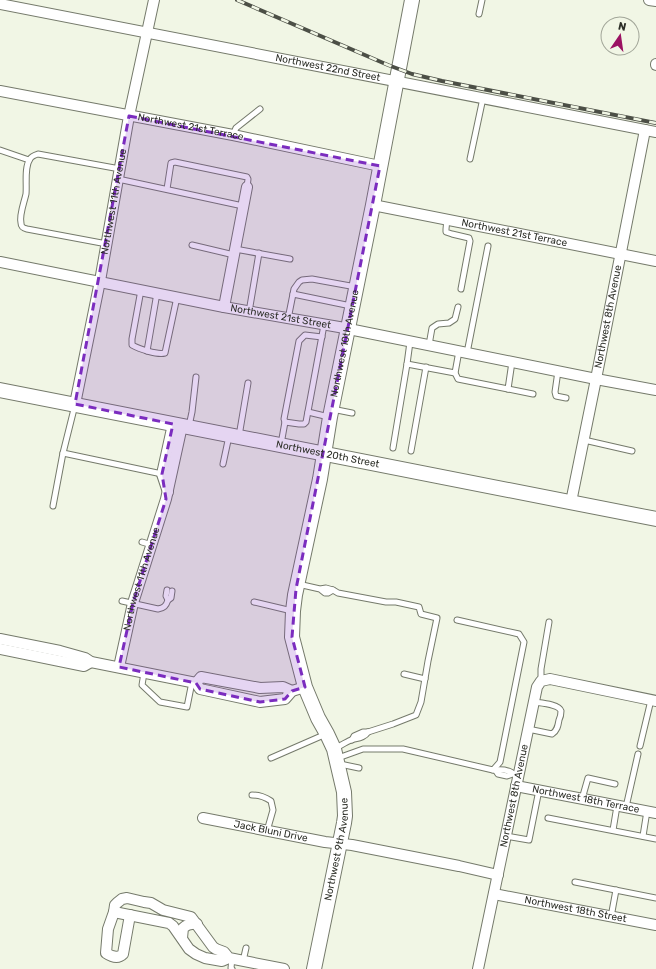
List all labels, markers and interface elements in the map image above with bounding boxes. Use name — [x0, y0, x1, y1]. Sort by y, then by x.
north arrow — [600, 16, 640, 56]
text: N — [617, 20, 628, 34]
street label: Northwest 22nd Street — [274, 52, 381, 84]
street label: Northwest 21st Terrace — [137, 111, 245, 143]
street label: Northwest 11th Avenue — [99, 147, 129, 256]
street label: Northwest 21st Terrace — [460, 217, 569, 249]
street label: Northwest 8th Avenue — [592, 264, 624, 369]
street label: Northwest 10th Avenue — [328, 288, 362, 398]
street label: Northwest 21st Street — [229, 302, 332, 332]
street label: Northwest 20th Street — [275, 438, 381, 470]
street label: Northwest 11th Avenue — [121, 525, 163, 632]
street label: Northwest 8th Avenue — [498, 743, 531, 848]
street label: Northwest 18th Terrace — [531, 783, 641, 816]
street label: Northwest 9th Avenue — [322, 797, 351, 902]
street label: Jack Bluni Drive — [233, 818, 309, 845]
street label: Northwest 18th Street — [524, 894, 628, 925]

